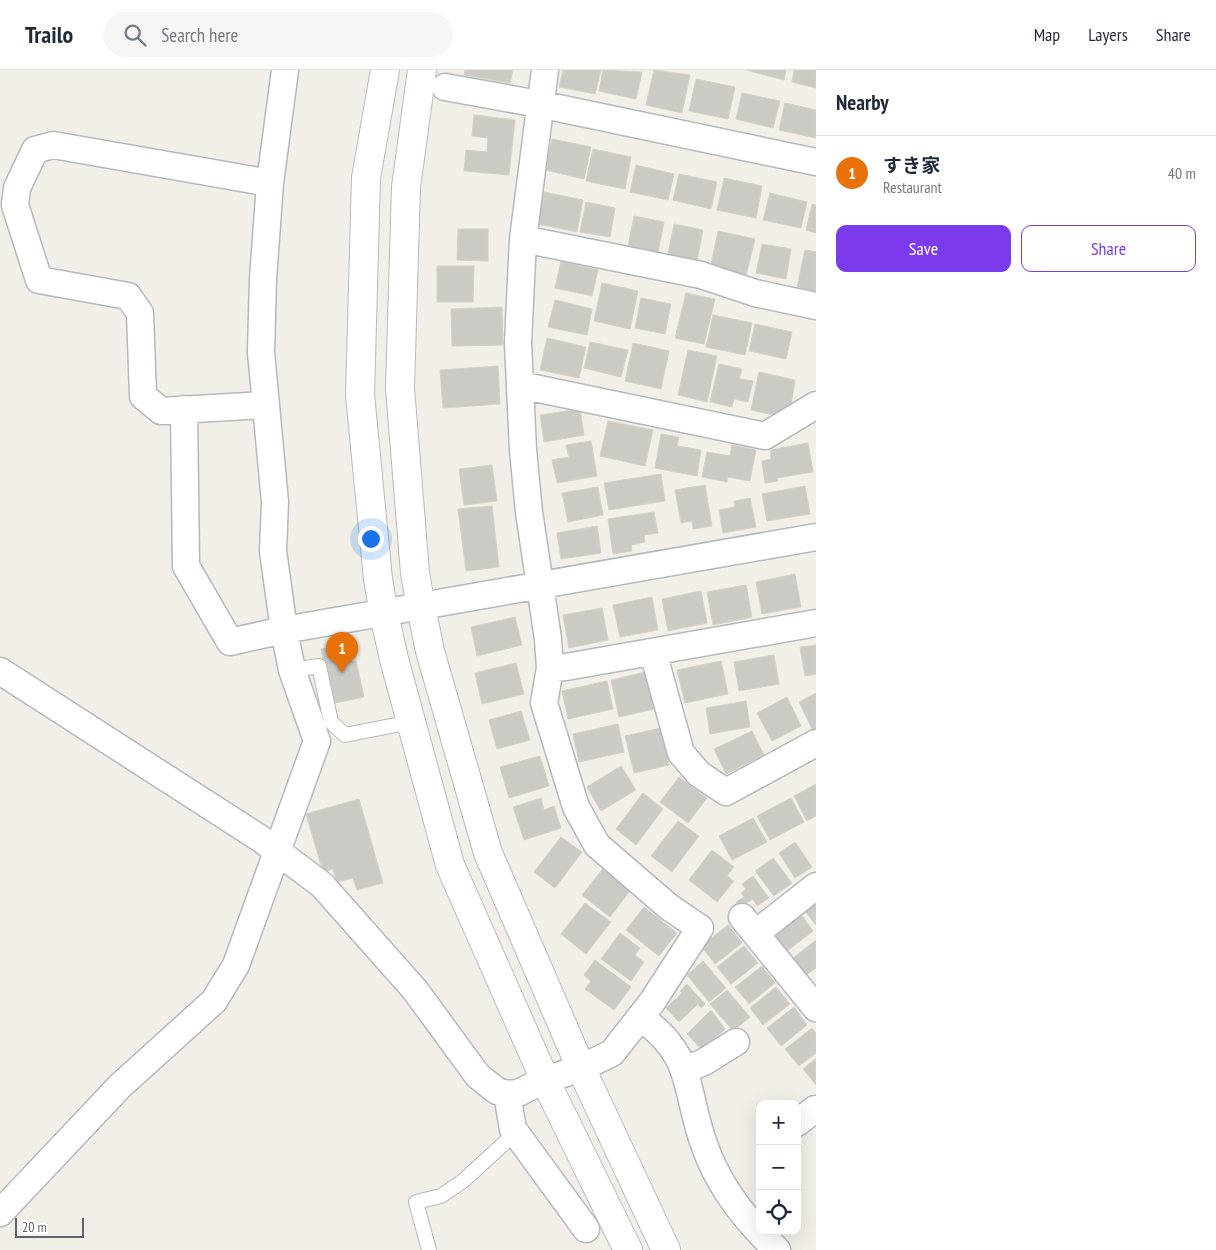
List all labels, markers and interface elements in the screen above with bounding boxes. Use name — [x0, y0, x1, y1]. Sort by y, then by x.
search box — [103, 12, 453, 57]
text: Trailo — [25, 19, 73, 50]
icon: search — [121, 21, 149, 49]
text: Search here — [161, 23, 238, 47]
text: Map — [1034, 23, 1060, 46]
text: Layers — [1088, 23, 1128, 46]
text: Share — [1156, 23, 1191, 46]
text: Nearby — [836, 89, 889, 116]
text: すき家 — [883, 153, 940, 177]
text: 1 — [848, 163, 856, 183]
text: 40 m — [1168, 163, 1196, 183]
text: Restaurant — [883, 177, 942, 197]
button: Save — [836, 225, 1011, 272]
button: Share — [1021, 225, 1196, 272]
your location — [358, 526, 384, 552]
pin: 1 — [326, 632, 358, 673]
map controls — [756, 1100, 801, 1235]
button: + — [756, 1100, 801, 1145]
button: − — [756, 1145, 801, 1190]
button: locate — [756, 1190, 801, 1235]
scale bar — [15, 1215, 84, 1238]
text: 20 m — [22, 1218, 47, 1236]

